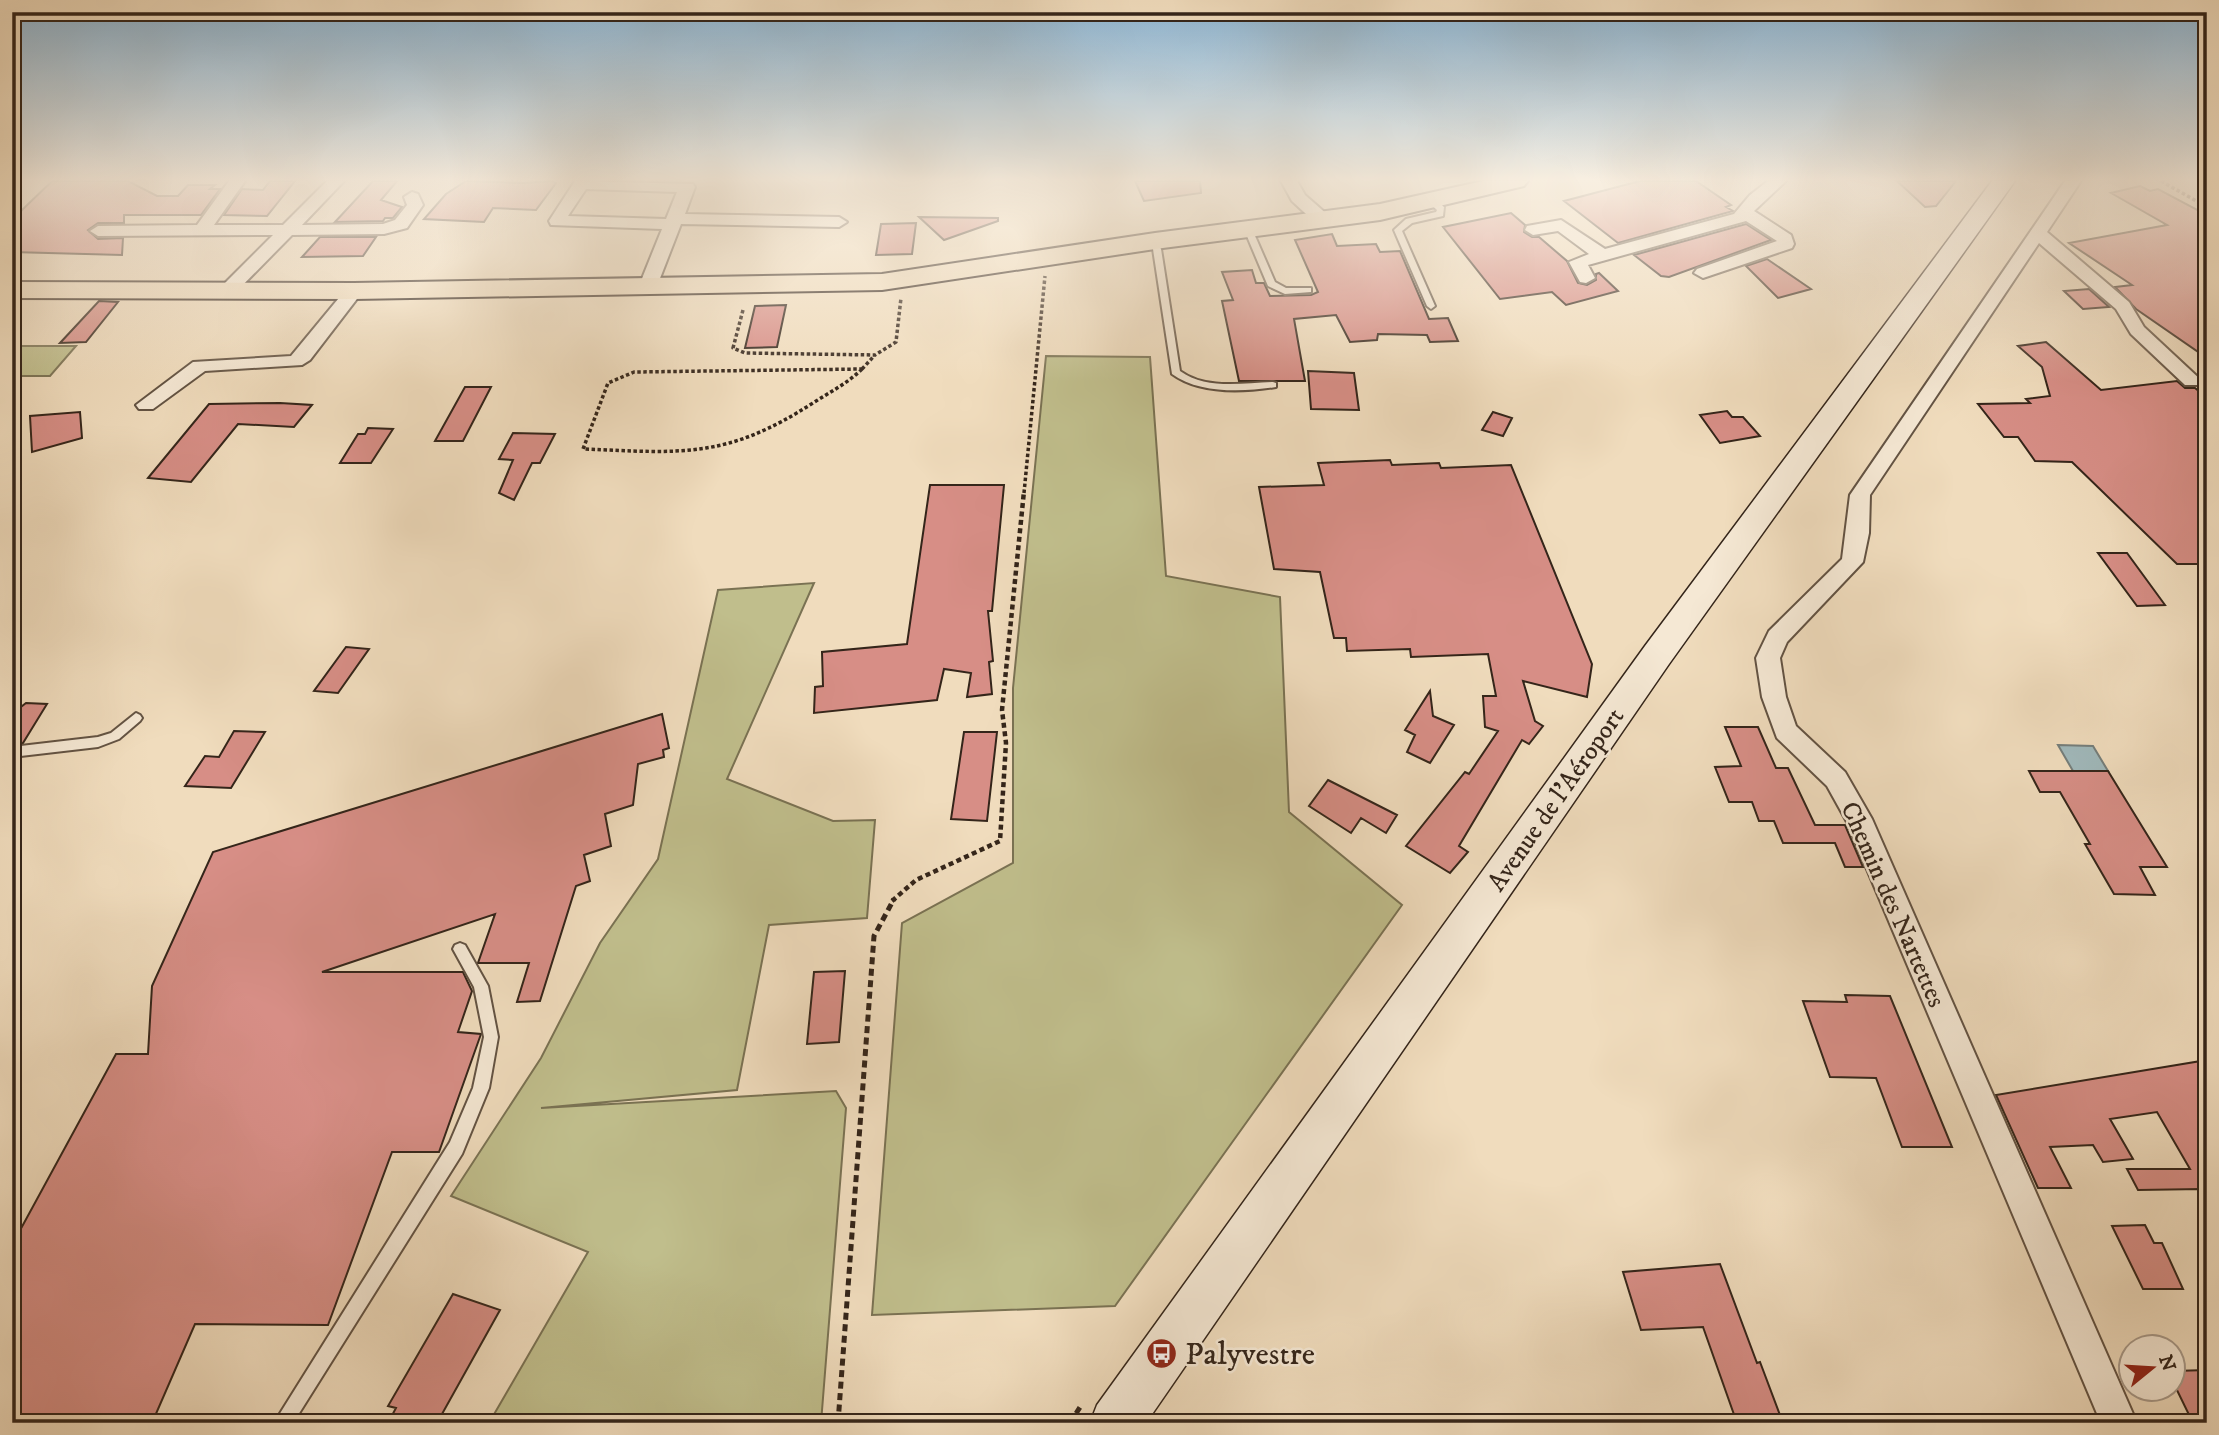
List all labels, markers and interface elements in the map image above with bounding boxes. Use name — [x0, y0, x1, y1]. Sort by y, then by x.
street label: Avenue de l'Aéroport — [1481, 702, 1632, 898]
street label: Chemin des Nartettes — [1832, 797, 1953, 1013]
north arrow — [2118, 1334, 2188, 1404]
place label: Palyvestre — [1185, 1335, 1315, 1375]
bus stop icon: Palyvestre — [1145, 1336, 1179, 1370]
text: N — [2153, 1352, 2180, 1375]

